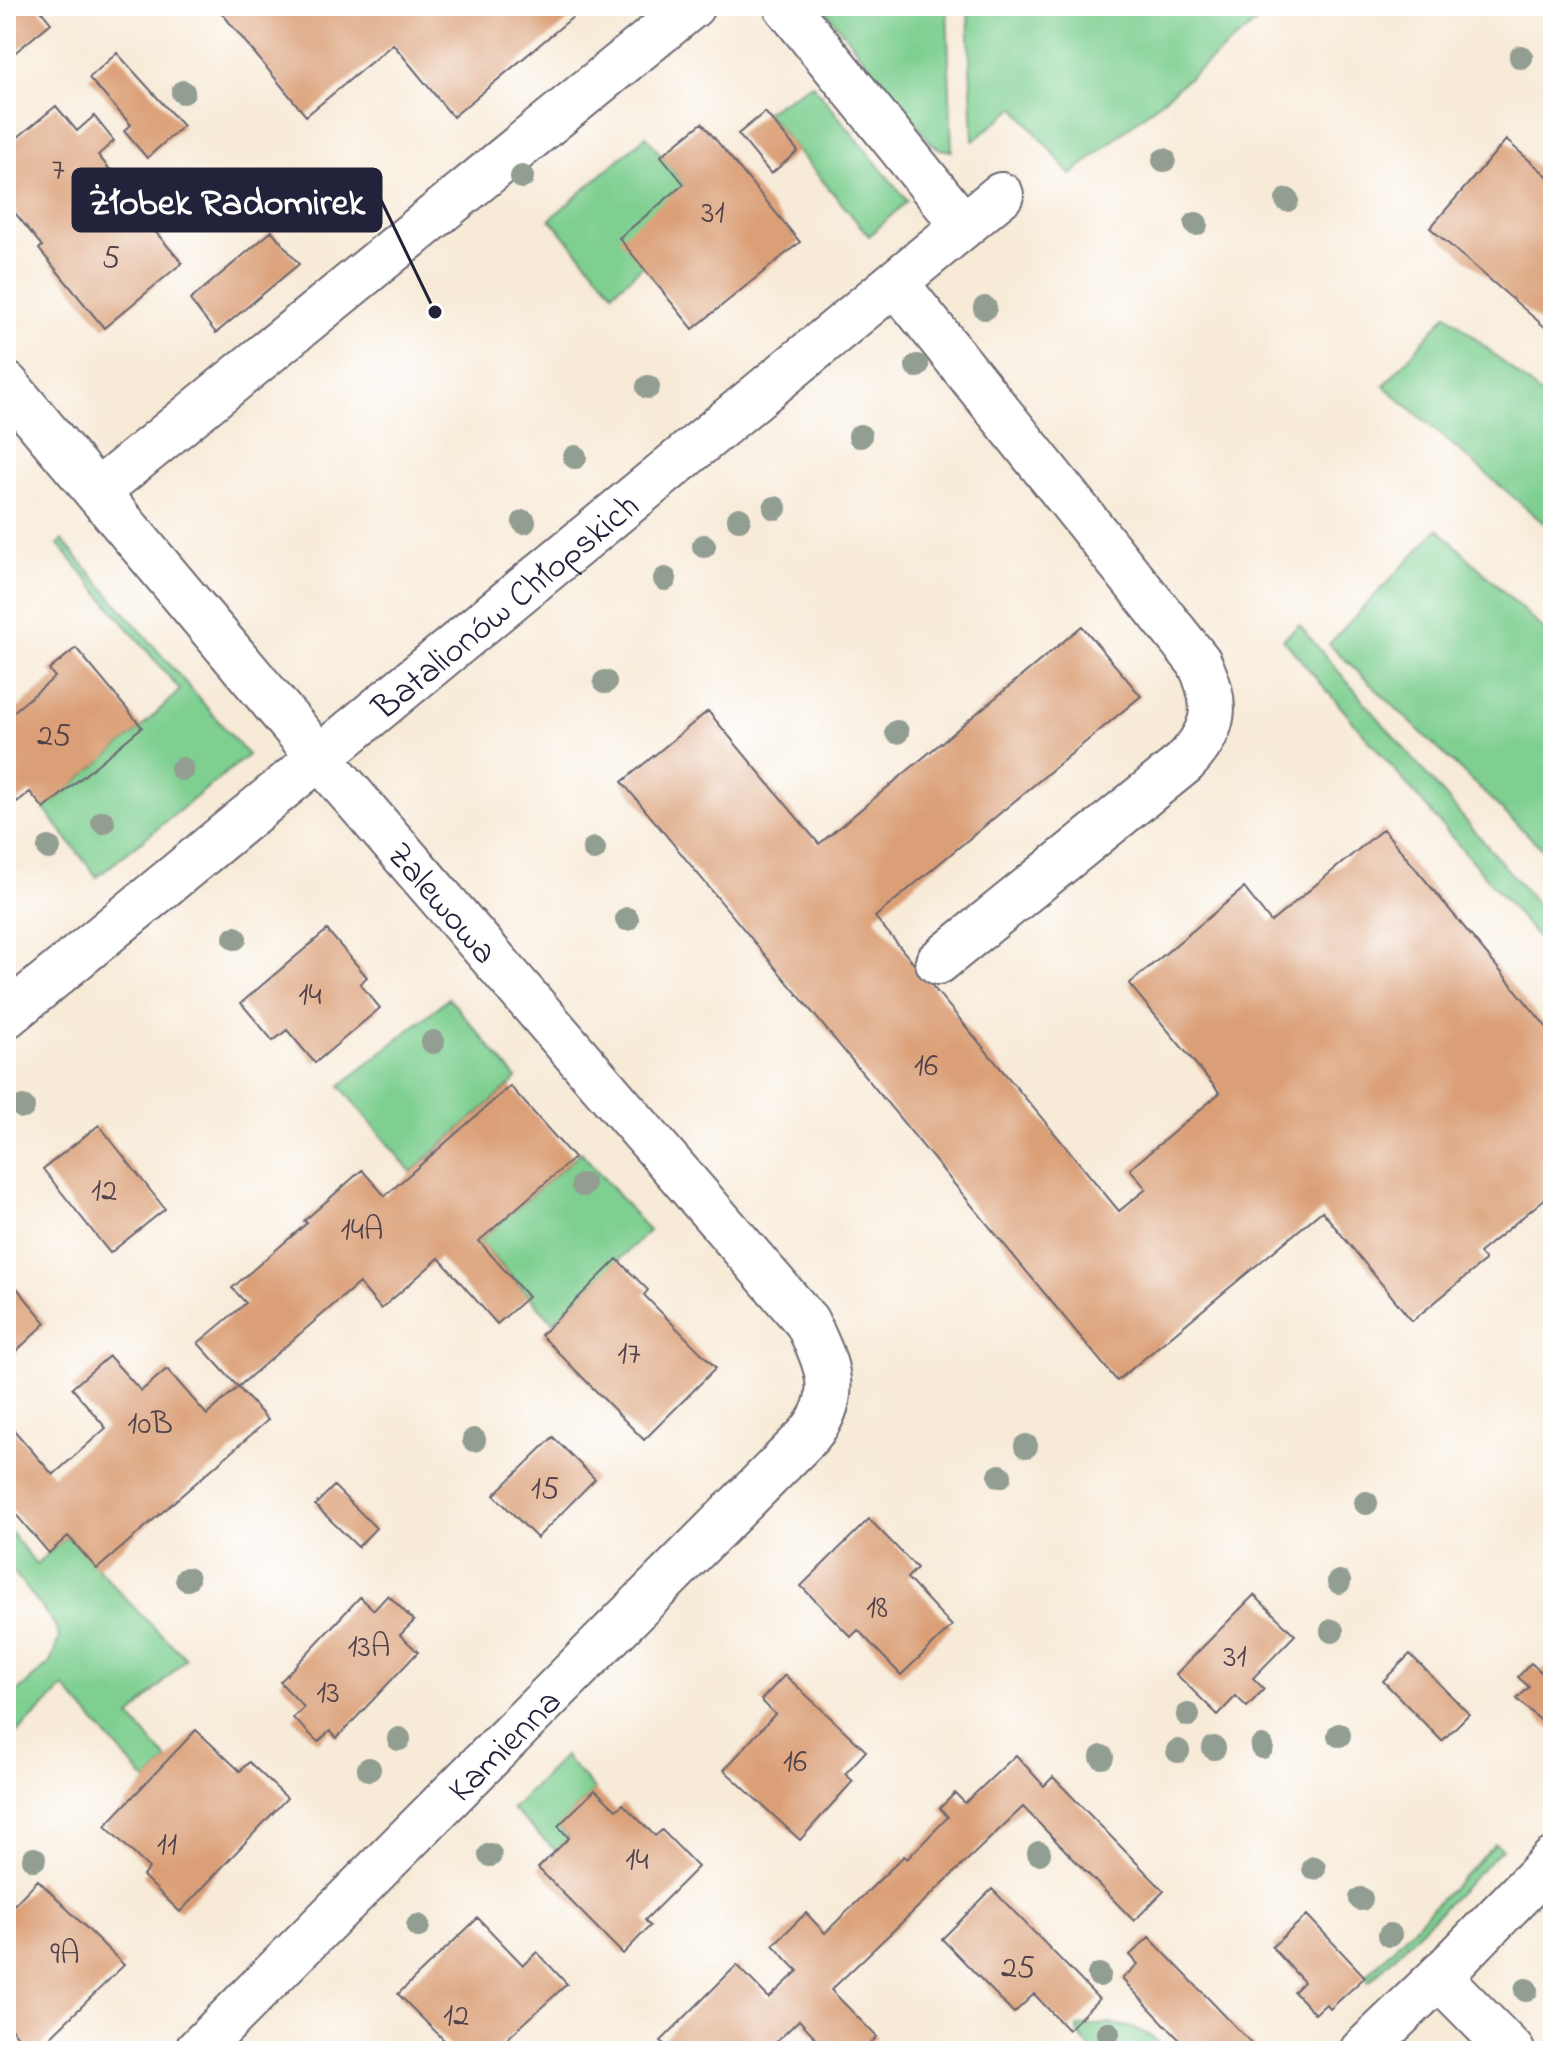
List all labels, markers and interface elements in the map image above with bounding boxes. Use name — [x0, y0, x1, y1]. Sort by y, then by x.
house number: 7 — [51, 148, 65, 195]
callout: Żłobek Radomirek — [73, 169, 381, 231]
text: Żłobek Radomirek — [89, 177, 367, 233]
house number: 31 — [701, 191, 725, 238]
house number: 5 — [102, 236, 120, 283]
street label: Batalionów Chłopskich — [361, 482, 652, 735]
house number: 25 — [37, 714, 71, 761]
street label: Zalewowa — [372, 832, 509, 978]
house number: 14 — [298, 973, 322, 1020]
house number: 16 — [914, 1044, 938, 1091]
house number: 12 — [91, 1169, 117, 1216]
house number: 14A — [340, 1208, 384, 1255]
house number: 17 — [617, 1332, 641, 1379]
house number: 10B — [127, 1402, 173, 1449]
house number: 15 — [531, 1467, 559, 1514]
house number: 18 — [866, 1586, 888, 1633]
house number: 13A — [347, 1625, 391, 1672]
house number: 31 — [1223, 1635, 1247, 1682]
house number: 13 — [316, 1671, 340, 1718]
street label: Kamienna — [437, 1678, 575, 1816]
house number: 16 — [783, 1740, 807, 1787]
house number: 11 — [157, 1823, 177, 1870]
house number: 14 — [625, 1838, 649, 1885]
house number: 9A — [50, 1932, 80, 1979]
house number: 25 — [1001, 1946, 1035, 1993]
house number: 12 — [443, 1994, 469, 2041]

